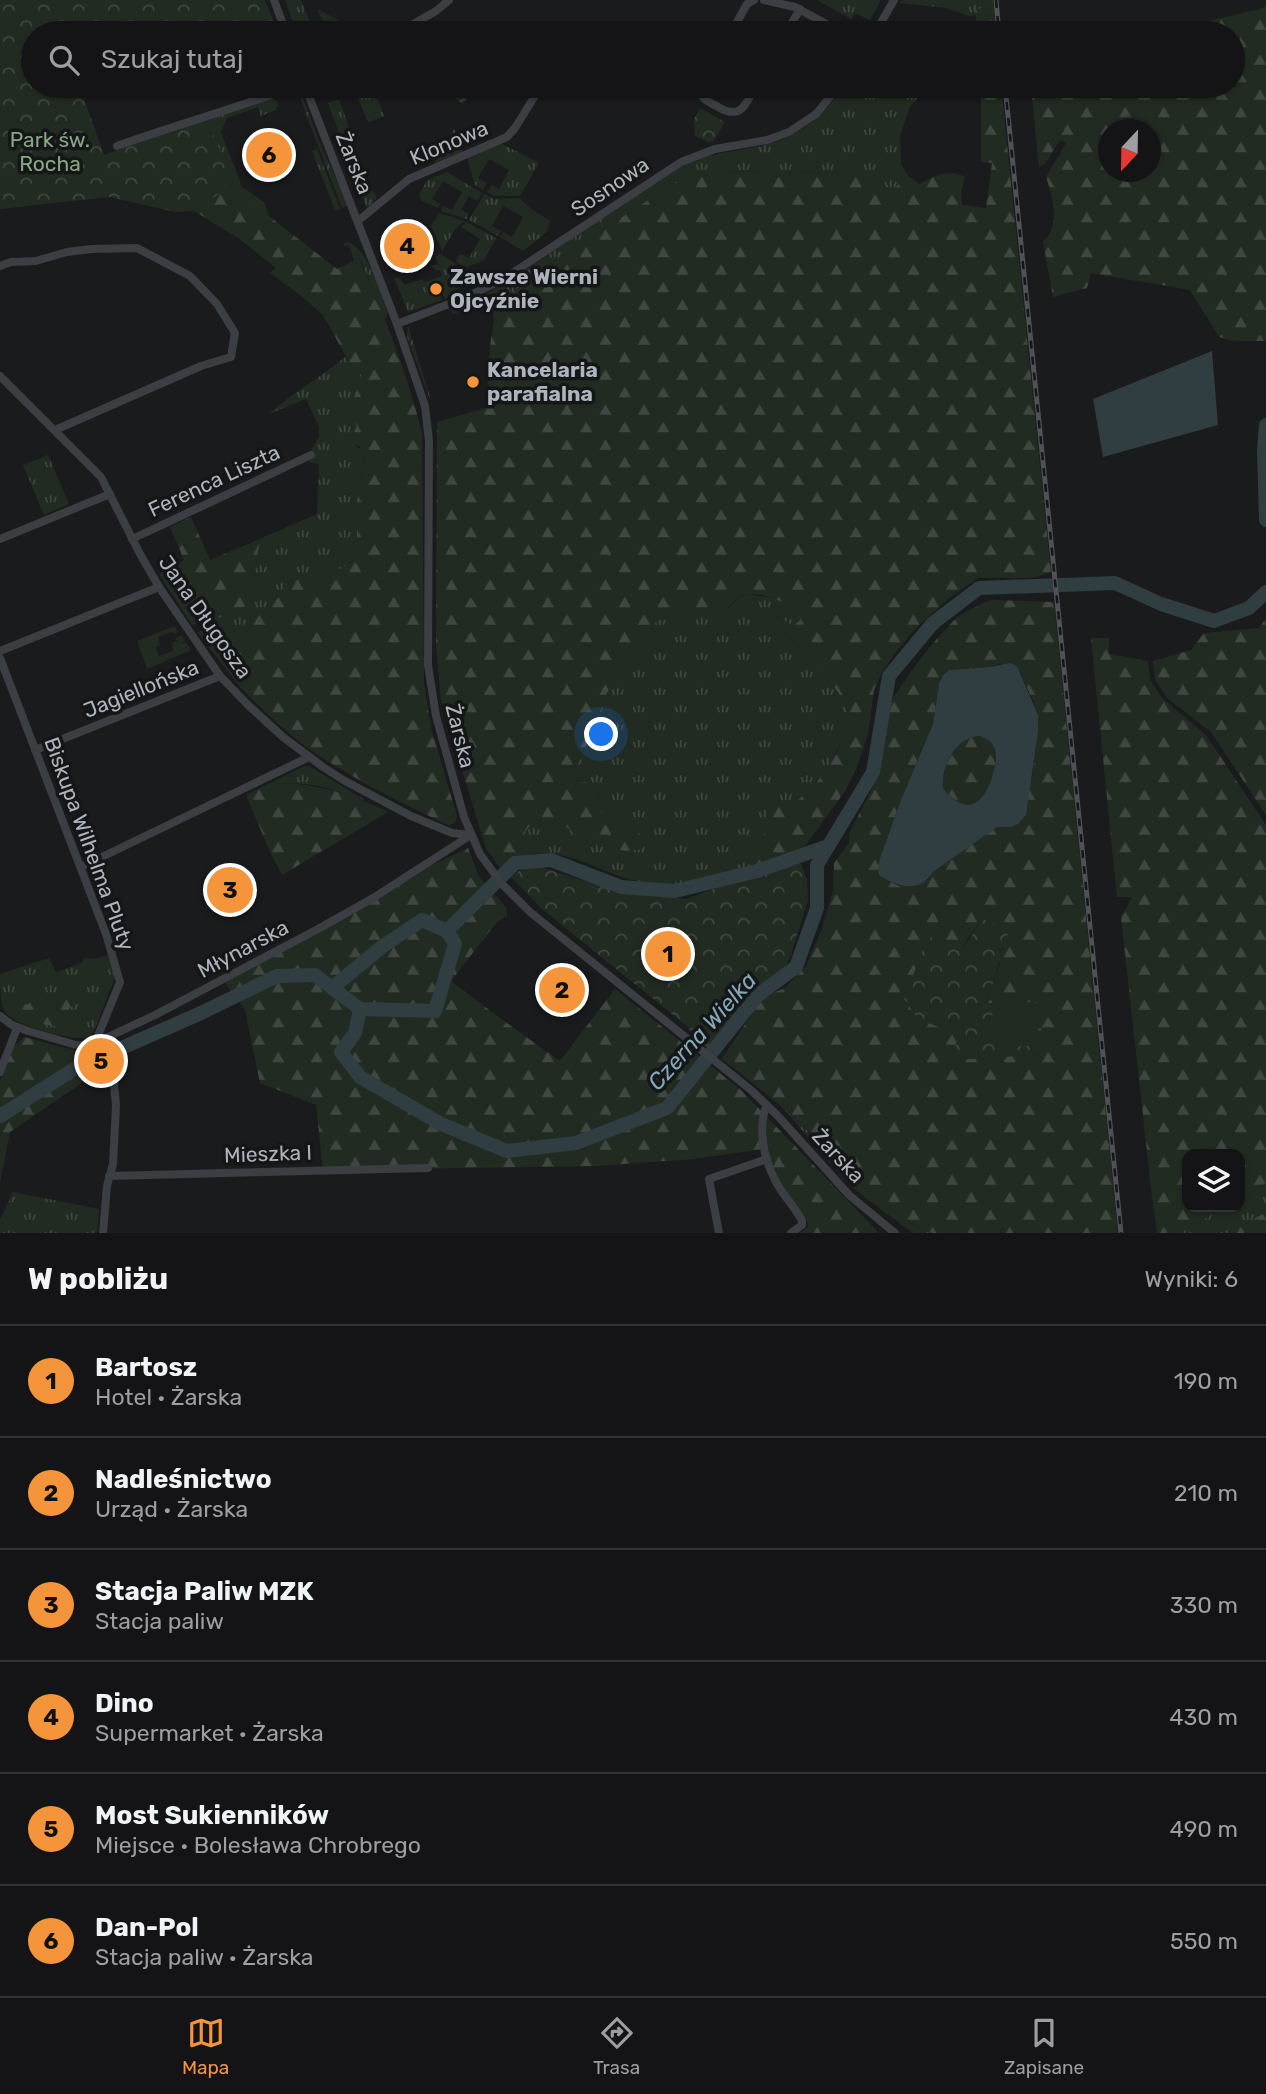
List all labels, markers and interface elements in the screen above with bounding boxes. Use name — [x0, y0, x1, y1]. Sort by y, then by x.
search box — [21, 21, 1245, 98]
icon: search — [45, 41, 83, 79]
text: Szukaj tutaj — [101, 44, 243, 75]
street label: Klonowa — [406, 115, 492, 170]
north arrow — [1098, 119, 1161, 182]
park label: Park św. Rocha — [10, 127, 90, 176]
street label: Żarska — [331, 128, 378, 198]
pin: 6 — [246, 129, 292, 181]
street label: Sosnowa — [566, 151, 653, 222]
pin: 4 — [384, 220, 430, 272]
place label: Zawsze Wierni Ojcyźnie — [450, 264, 598, 313]
marker: Zawsze Wierni Ojcyźnie — [428, 281, 444, 297]
place label: Kancelaria parafialna — [487, 357, 598, 406]
marker: Kancelaria parafialna — [465, 374, 481, 390]
street label: Ferenca Liszta — [144, 439, 284, 522]
street label: Jana Długosza — [154, 550, 257, 683]
street label: Jagiellońska — [80, 654, 202, 723]
street label: Żarska — [440, 701, 480, 770]
your location — [584, 717, 618, 751]
street label: Biskupa Wilhelma Pluty — [39, 734, 140, 954]
pin: 3 — [207, 864, 253, 916]
street label: Młynarska — [193, 914, 292, 983]
pin: 1 — [645, 928, 691, 980]
pin: 2 — [539, 964, 585, 1016]
water label: Czerna Wielka — [642, 966, 762, 1096]
pin: 5 — [78, 1035, 124, 1087]
street label: Żarska — [807, 1123, 870, 1188]
street label: Mieszka I — [224, 1139, 312, 1168]
map controls — [1182, 1149, 1245, 1212]
button: layers — [1182, 1149, 1245, 1212]
text: W pobliżu — [28, 1261, 168, 1297]
text: Wyniki: 6 — [1145, 1265, 1238, 1293]
text: Bartosz — [95, 1352, 197, 1383]
text: 1 — [45, 1367, 57, 1395]
text: 190 m — [1174, 1367, 1238, 1395]
text: Hotel · Żarska — [95, 1383, 242, 1411]
text: Nadleśnictwo — [95, 1464, 272, 1495]
text: 2 — [44, 1479, 58, 1507]
text: 210 m — [1174, 1479, 1238, 1507]
text: Urząd · Żarska — [95, 1495, 248, 1523]
text: Stacja Paliw MZK — [95, 1576, 314, 1607]
text: 3 — [43, 1591, 59, 1619]
text: 330 m — [1170, 1591, 1238, 1619]
text: Stacja paliw — [95, 1607, 224, 1635]
text: Dino — [95, 1688, 154, 1719]
text: 4 — [43, 1703, 59, 1731]
text: 430 m — [1169, 1703, 1238, 1731]
text: Supermarket · Żarska — [95, 1719, 324, 1747]
text: Most Sukienników — [95, 1800, 329, 1831]
text: 5 — [44, 1815, 58, 1843]
text: 490 m — [1170, 1815, 1238, 1843]
text: Miejsce · Bolesława Chrobrego — [95, 1831, 421, 1859]
text: Dan-Pol — [95, 1912, 199, 1943]
text: 6 — [44, 1927, 58, 1955]
text: 550 m — [1170, 1927, 1238, 1955]
text: Stacja paliw · Żarska — [95, 1943, 314, 1971]
tab: Mapa — [182, 2014, 229, 2079]
tab: Trasa — [593, 2014, 640, 2079]
tab: Zapisane — [1004, 2014, 1084, 2079]

